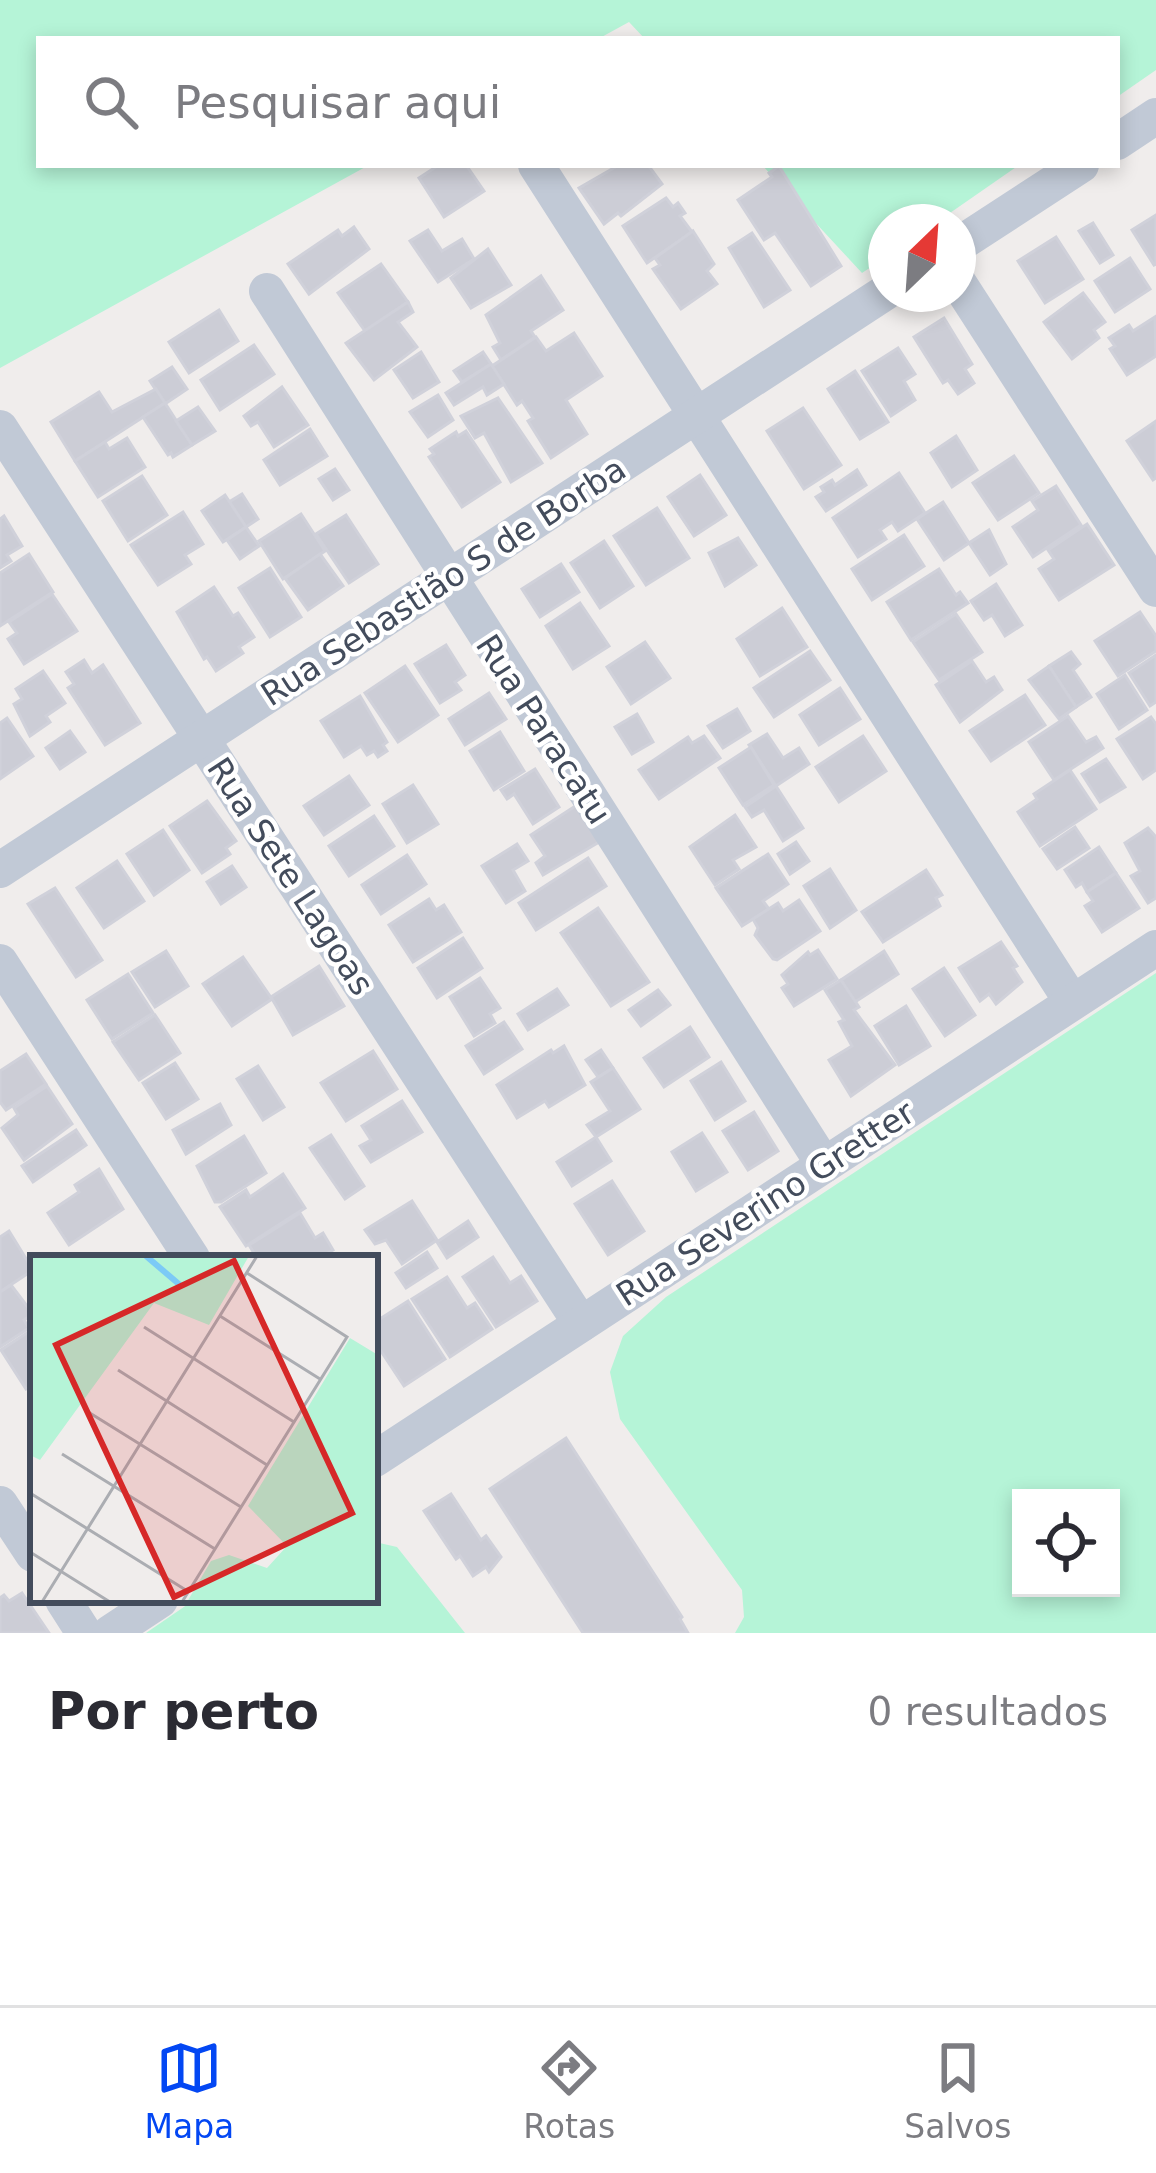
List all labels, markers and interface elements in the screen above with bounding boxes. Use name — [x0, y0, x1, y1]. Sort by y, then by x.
search box — [36, 36, 1120, 168]
icon: search — [78, 69, 144, 135]
text: Pesquisar aqui — [174, 76, 501, 129]
north arrow — [868, 204, 976, 312]
street label: Rua Sebastião S de Borba — [254, 449, 633, 714]
street label: Rua Paracatu — [468, 627, 619, 831]
street label: Rua Sete Lagoas — [199, 750, 382, 1002]
street label: Rua Severino Gretter — [609, 1092, 922, 1314]
inset map — [30, 1255, 378, 1603]
map controls — [1012, 1489, 1120, 1597]
button: locate — [1012, 1489, 1120, 1597]
text: Por perto — [48, 1682, 319, 1741]
text: 0 resultados — [868, 1689, 1108, 1734]
tab: Mapa — [144, 2035, 234, 2146]
tab: Rotas — [523, 2035, 615, 2146]
tab: Salvos — [904, 2035, 1012, 2146]

